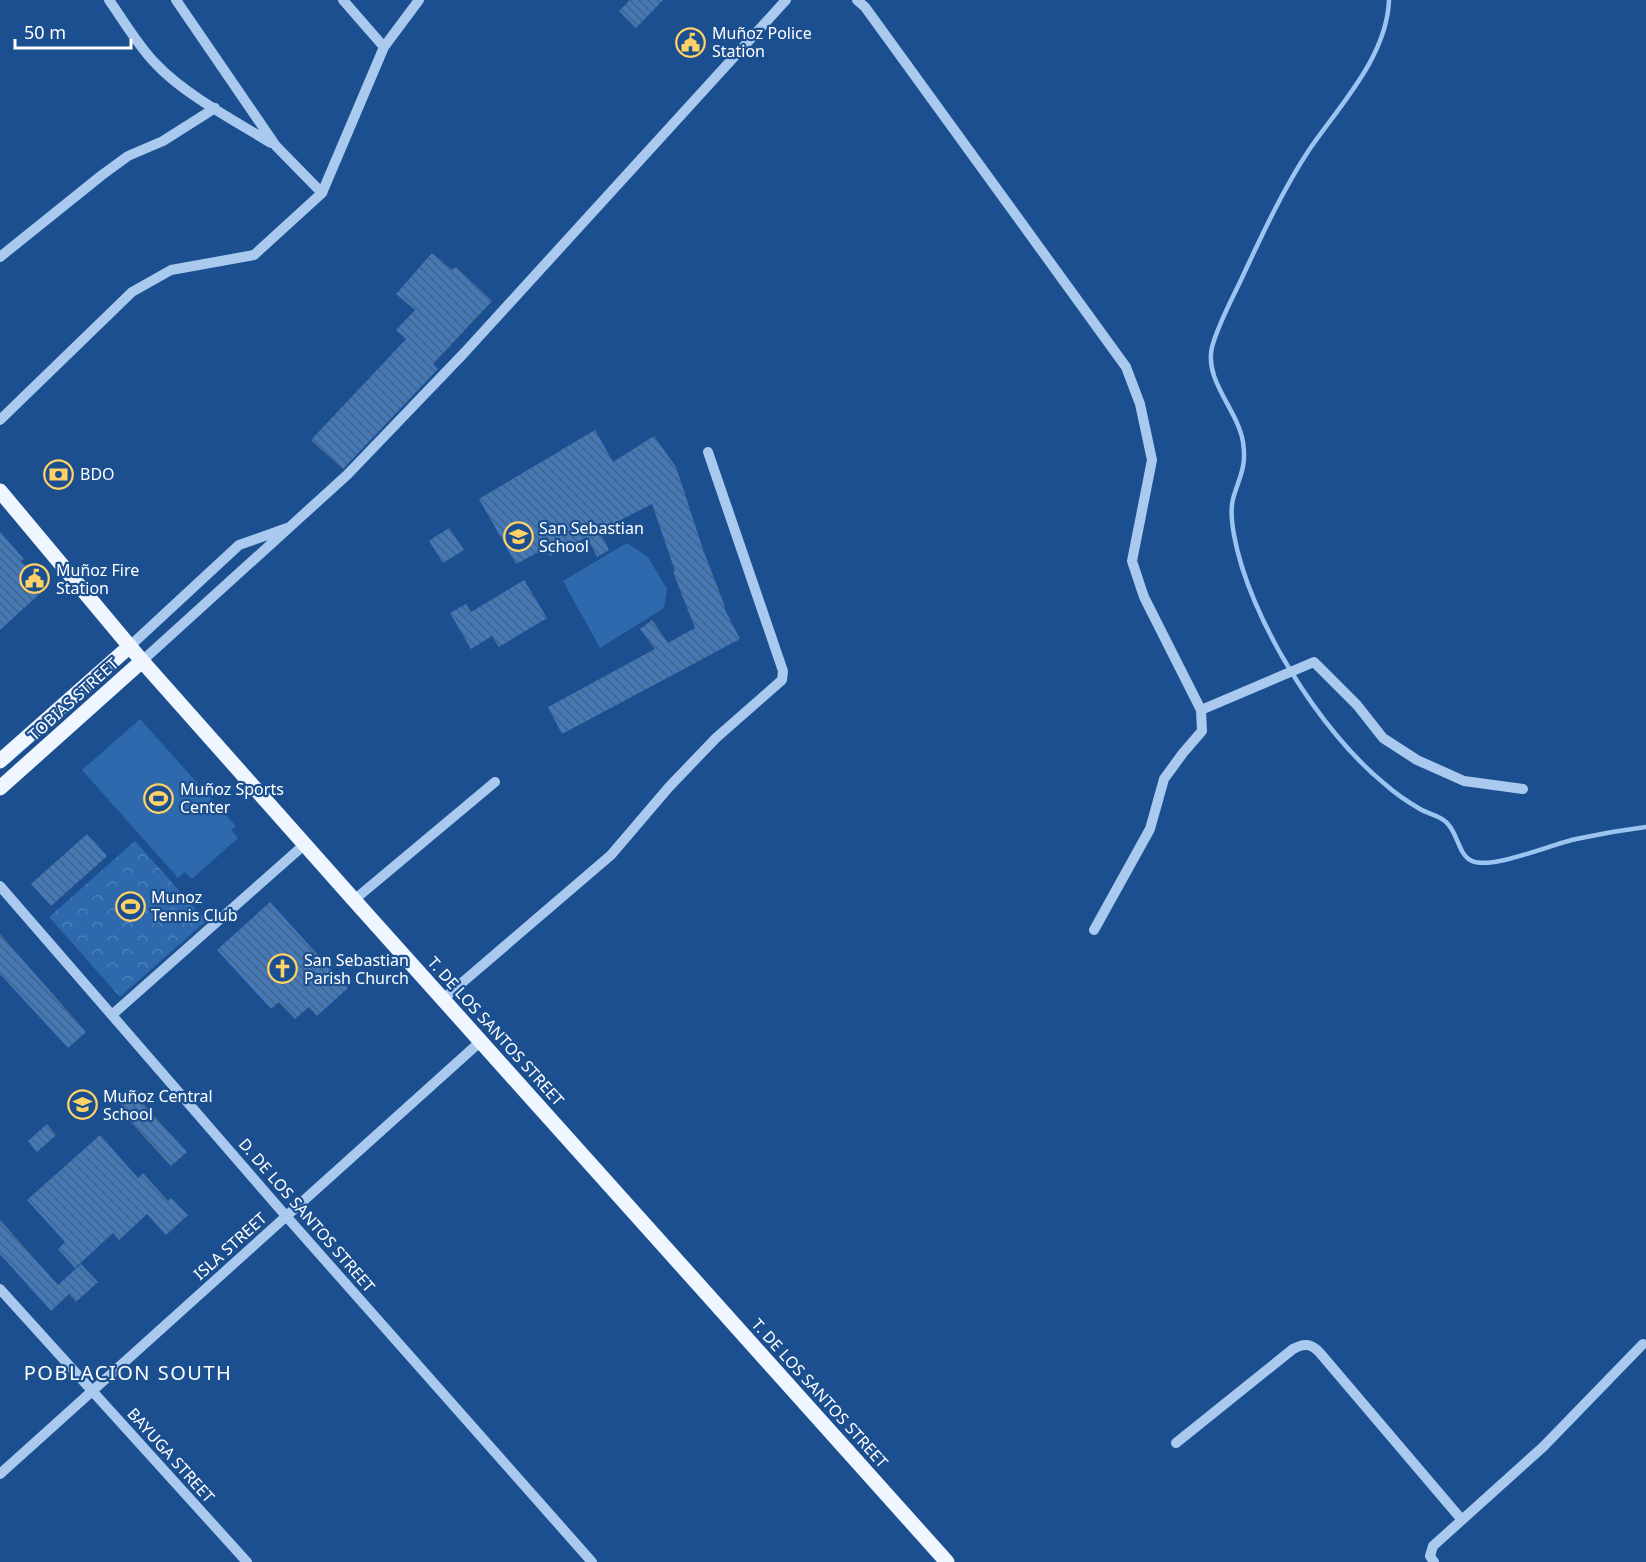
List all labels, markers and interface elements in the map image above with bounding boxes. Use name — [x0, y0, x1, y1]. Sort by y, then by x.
scale bar — [15, 12, 130, 50]
text: 50 m — [24, 20, 66, 44]
place label: Muñoz Police Station — [712, 22, 812, 62]
public building icon: Muñoz Police Station — [675, 26, 707, 58]
bank icon: BDO — [43, 458, 75, 490]
place label: BDO — [80, 463, 115, 485]
place label: San Sebastian School — [539, 517, 644, 557]
school or university icon: San Sebastian School — [502, 521, 534, 553]
place label: Muñoz Fire Station — [56, 559, 139, 599]
public building icon: Muñoz Fire Station — [19, 563, 51, 595]
street label: TOBIAS STREET — [23, 652, 123, 745]
place label: Muñoz Sports Center — [180, 778, 284, 818]
sports icon: Muñoz Sports Center — [143, 782, 175, 814]
place label: Munoz Tennis Club — [151, 886, 238, 926]
sports icon: Munoz Tennis Club — [114, 890, 146, 922]
place label: San Sebastian Parish Church — [304, 949, 409, 989]
street label: T. DE LOS SANTOS STREET — [423, 952, 569, 1111]
church icon: San Sebastian Parish Church — [267, 953, 299, 985]
place label: Muñoz Central School — [103, 1085, 213, 1125]
school or university icon: Muñoz Central School — [66, 1089, 98, 1121]
street label: D. DE LOS SANTOS STREET — [234, 1133, 380, 1297]
street label: ISLA STREET — [189, 1207, 271, 1285]
street label: T. DE LOS SANTOS STREET — [747, 1314, 893, 1473]
district label: POBLACION SOUTH — [24, 1359, 232, 1386]
street label: BAYUGA STREET — [122, 1403, 220, 1507]

